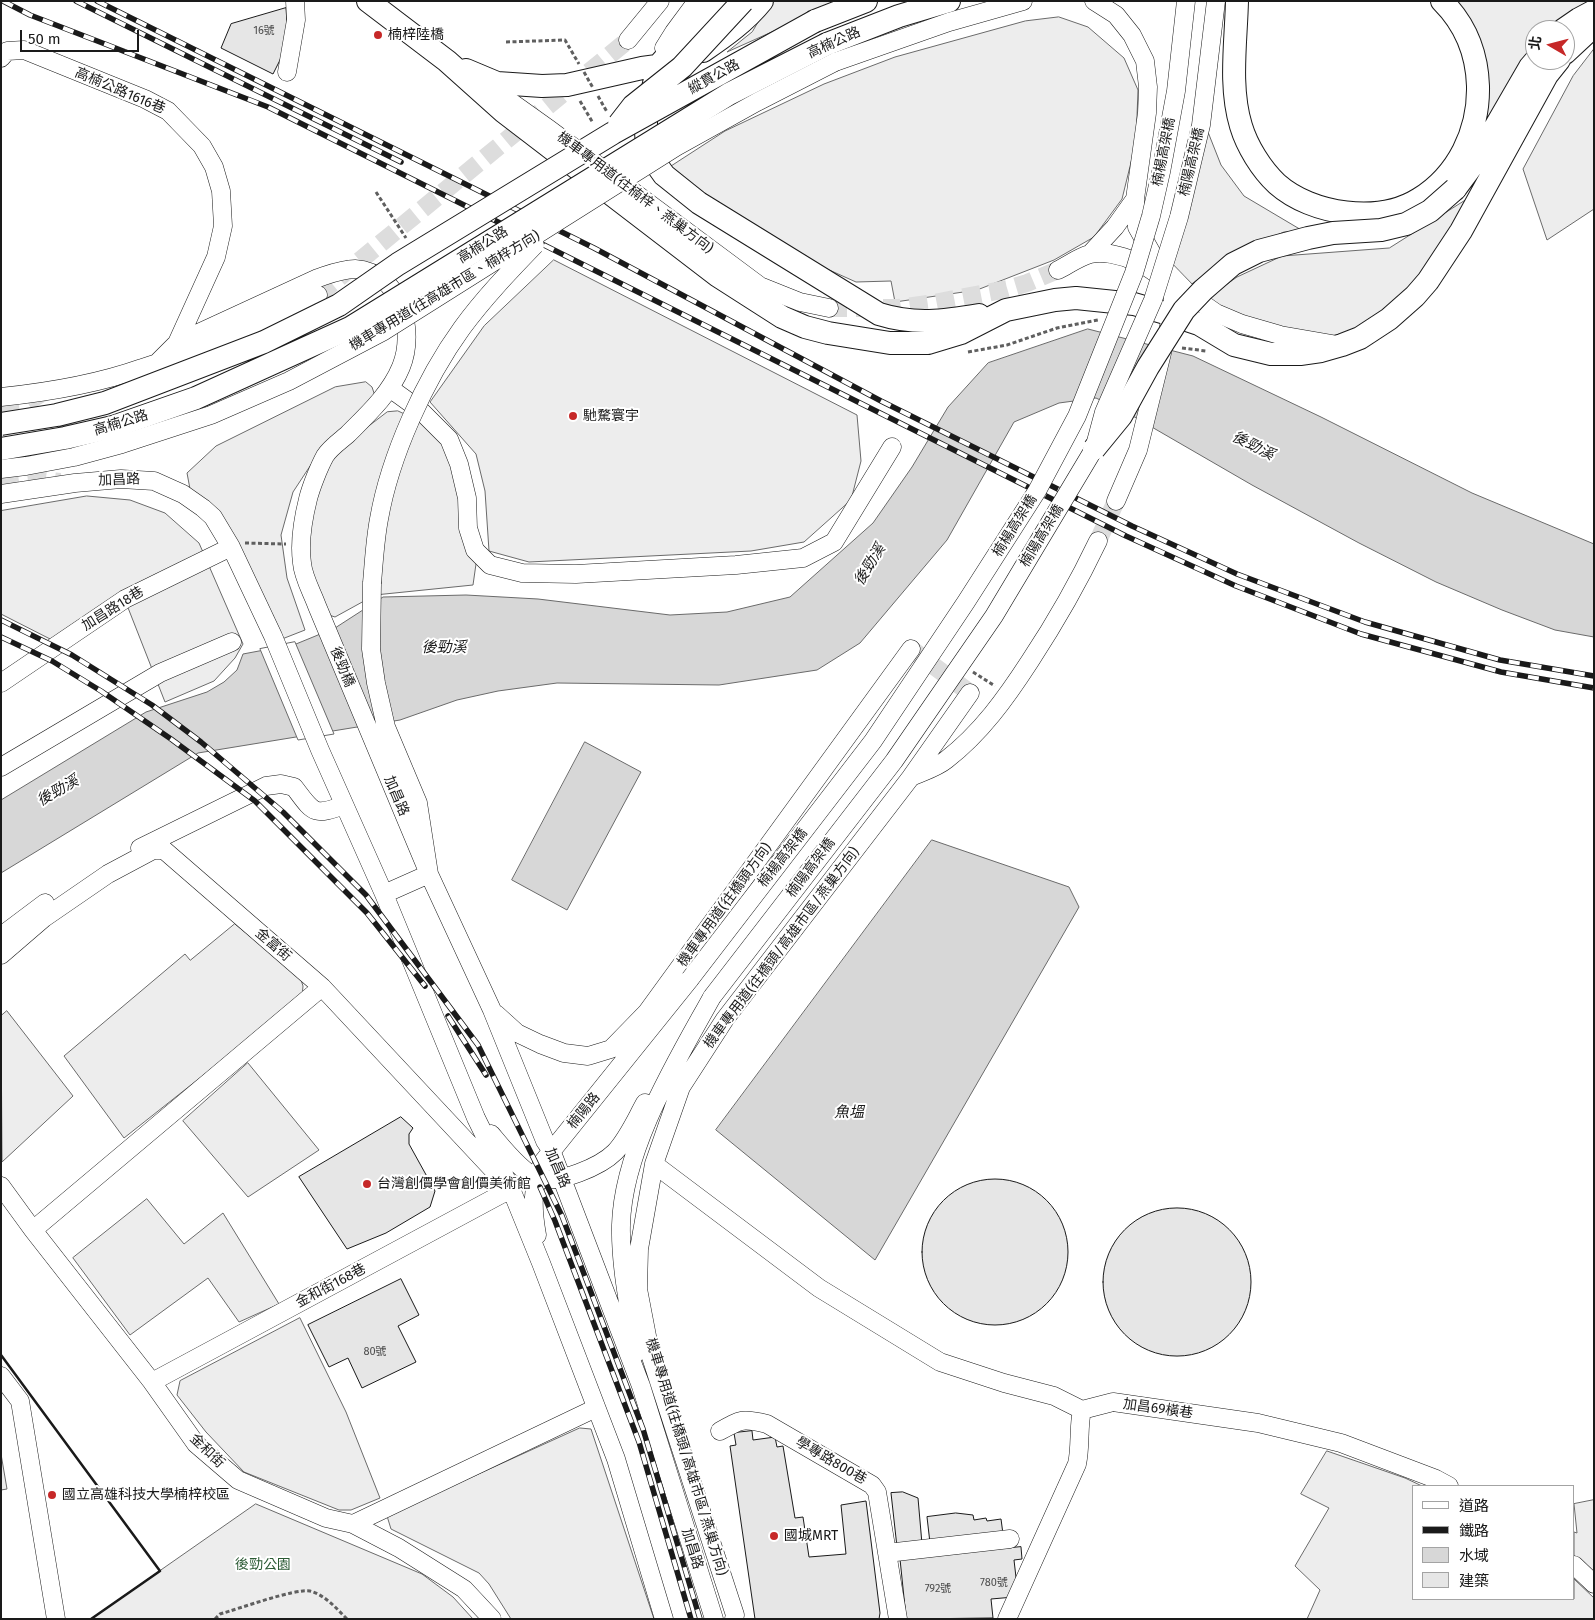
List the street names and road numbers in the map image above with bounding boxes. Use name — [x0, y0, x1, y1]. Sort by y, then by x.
street label: 高楠公路 — [805, 24, 863, 62]
street label: 縱貫公路 — [685, 56, 743, 98]
street label: 高楠公路1616巷 — [72, 64, 168, 118]
street label: 楠楊高架橋 — [1149, 116, 1179, 188]
street label: 楠陽高架橋 — [1176, 126, 1208, 198]
street label: 機車專用道(往楠梓、燕巢方向) — [554, 129, 716, 257]
street label: 高楠公路 — [455, 223, 511, 267]
street label: 機車專用道(往高雄市區、楠梓方向) — [347, 227, 543, 355]
street label: 高楠公路 — [92, 407, 150, 439]
street label: 加昌路 — [98, 471, 140, 489]
street label: 楠楊高架橋 — [989, 492, 1041, 560]
street label: 楠陽高架橋 — [1017, 502, 1067, 570]
street label: 加昌路18巷 — [79, 583, 147, 635]
street label: 後勁橋 — [326, 644, 358, 690]
street label: 加昌路 — [380, 773, 412, 819]
street label: 楠楊高架橋 — [755, 825, 811, 891]
street label: 楠陽高架橋 — [783, 835, 839, 901]
street label: 機車專用道(往橋頭方向) — [674, 840, 776, 970]
street label: 機車專用道(往橋頭/高雄市區/燕巢方向) — [701, 844, 863, 1052]
street label: 金富街 — [252, 925, 294, 965]
street label: 楠陽路 — [564, 1089, 604, 1133]
street label: 加昌路 — [541, 1145, 573, 1191]
street label: 金和街168巷 — [293, 1260, 369, 1312]
street label: 機車專用道(往橋頭/高雄市區/燕巢方向) — [642, 1336, 730, 1578]
street label: 加昌69橫巷 — [1122, 1396, 1194, 1422]
street label: 金和街 — [186, 1430, 228, 1472]
street label: 學專路800巷 — [792, 1434, 870, 1488]
street label: 加昌路 — [678, 1526, 706, 1572]

